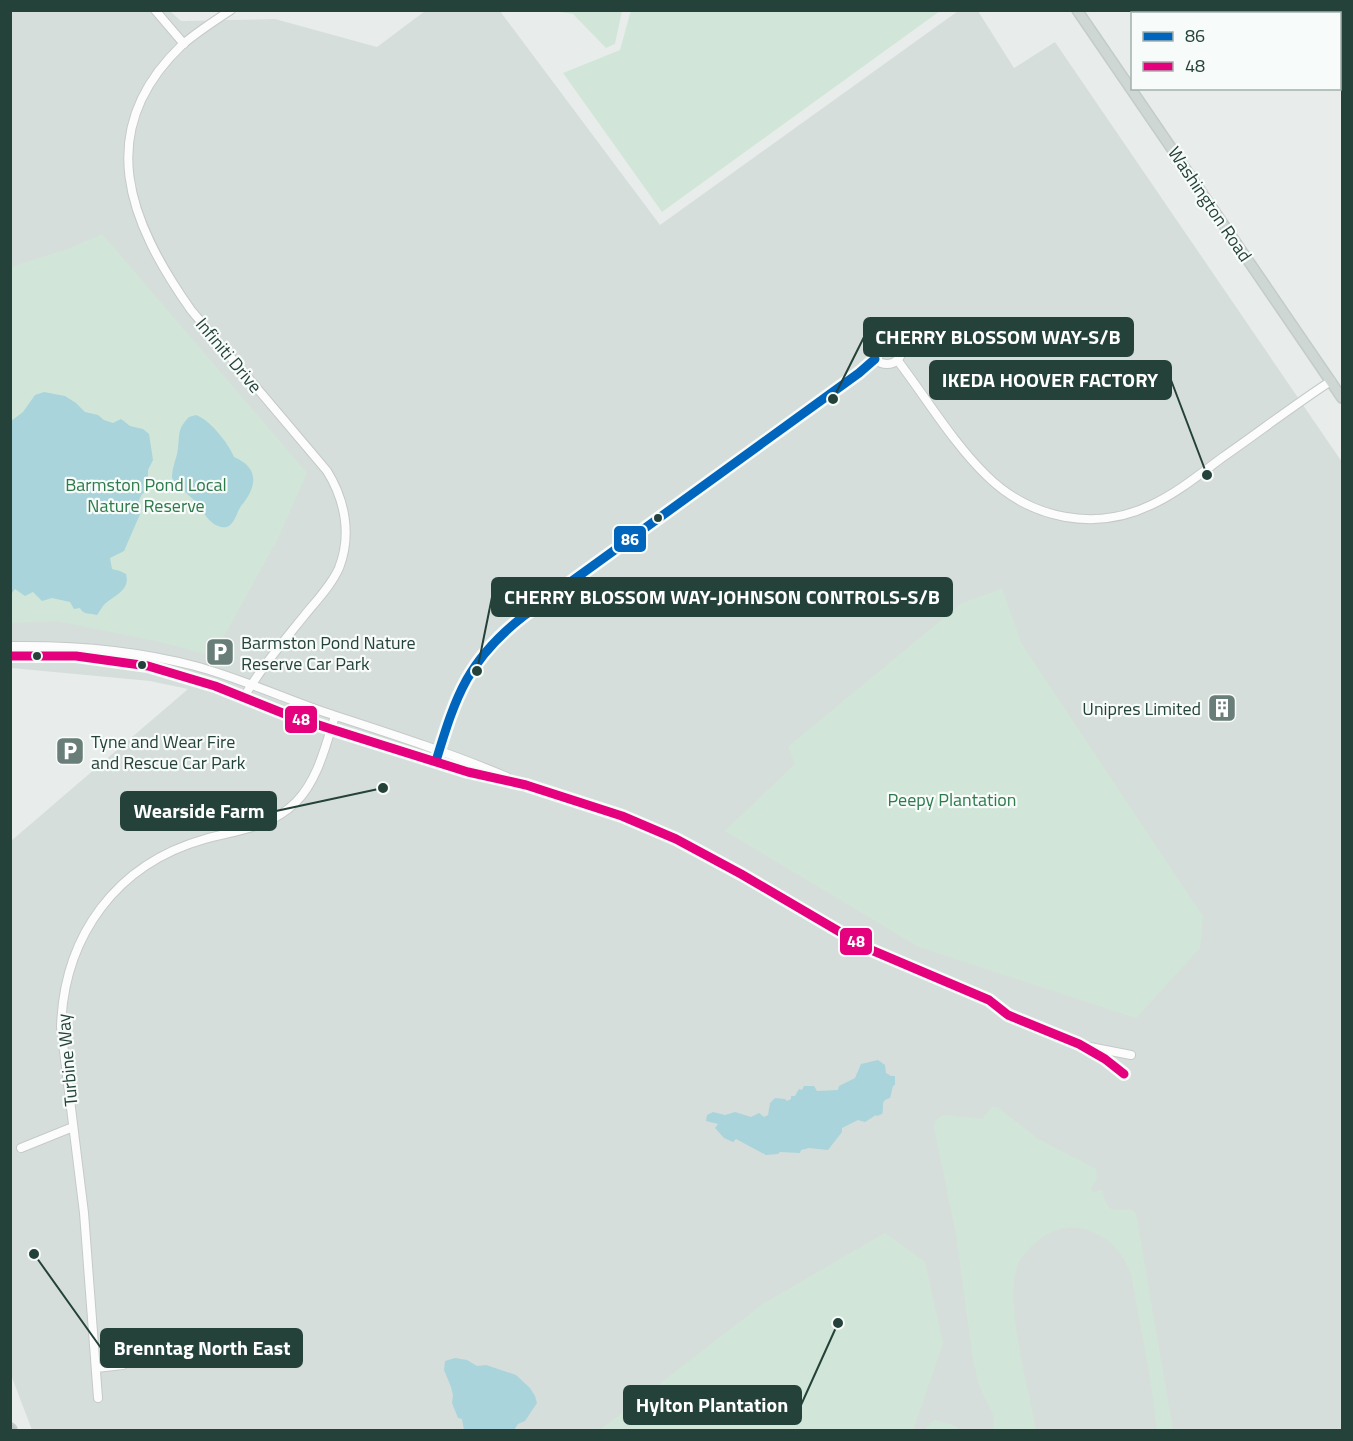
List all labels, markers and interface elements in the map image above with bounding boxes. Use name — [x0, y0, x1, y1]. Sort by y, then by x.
legend — [1131, 12, 1341, 90]
text: 86 — [1185, 22, 1205, 49]
text: 48 — [1185, 52, 1205, 79]
street label: Washington Road — [1161, 141, 1259, 267]
street label: Infiniti Drive — [189, 311, 269, 399]
callout: CHERRY BLOSSOM WAY-S/B — [864, 318, 1133, 356]
text: CHERRY BLOSSOM WAY-S/B — [875, 321, 1121, 352]
callout: IKEDA HOOVER FACTORY — [930, 361, 1171, 399]
text: IKEDA HOOVER FACTORY — [942, 364, 1159, 395]
park label: Barmston Pond Local Nature Reserve — [65, 471, 227, 519]
unlabelled marker — [652, 512, 664, 524]
line badge: 86 — [613, 525, 647, 553]
text: 86 — [621, 527, 639, 551]
callout: CHERRY BLOSSOM WAY-JOHNSON CONTROLS-S/B — [492, 578, 952, 616]
text: CHERRY BLOSSOM WAY-JOHNSON CONTROLS-S/B — [504, 581, 940, 612]
place label: Barmston Pond Nature Reserve Car Park — [241, 629, 416, 677]
parking icon: Barmston Pond Nature Reserve Car Park — [204, 636, 236, 668]
unlabelled marker — [31, 650, 43, 662]
unlabelled marker — [136, 659, 148, 671]
building icon: Unipres Limited — [1206, 692, 1238, 724]
place label: Unipres Limited — [1082, 695, 1201, 722]
line badge: 48 — [284, 705, 318, 734]
text: 48 — [292, 707, 310, 731]
place label: Tyne and Wear Fire and Rescue Car Park — [91, 728, 246, 776]
parking icon: Tyne and Wear Fire and Rescue Car Park — [54, 735, 86, 767]
park label: Peepy Plantation — [888, 786, 1017, 813]
callout: Wearside Farm — [121, 792, 276, 830]
text: Wearside Farm — [134, 795, 264, 826]
line badge: 48 — [839, 927, 873, 956]
text: 48 — [847, 929, 865, 953]
street label: Turbine Way — [49, 1012, 85, 1108]
callout: Brenntag North East — [101, 1329, 302, 1367]
text: Brenntag North East — [113, 1332, 291, 1363]
callout: Hylton Plantation — [624, 1386, 801, 1424]
text: Hylton Plantation — [636, 1389, 788, 1420]

